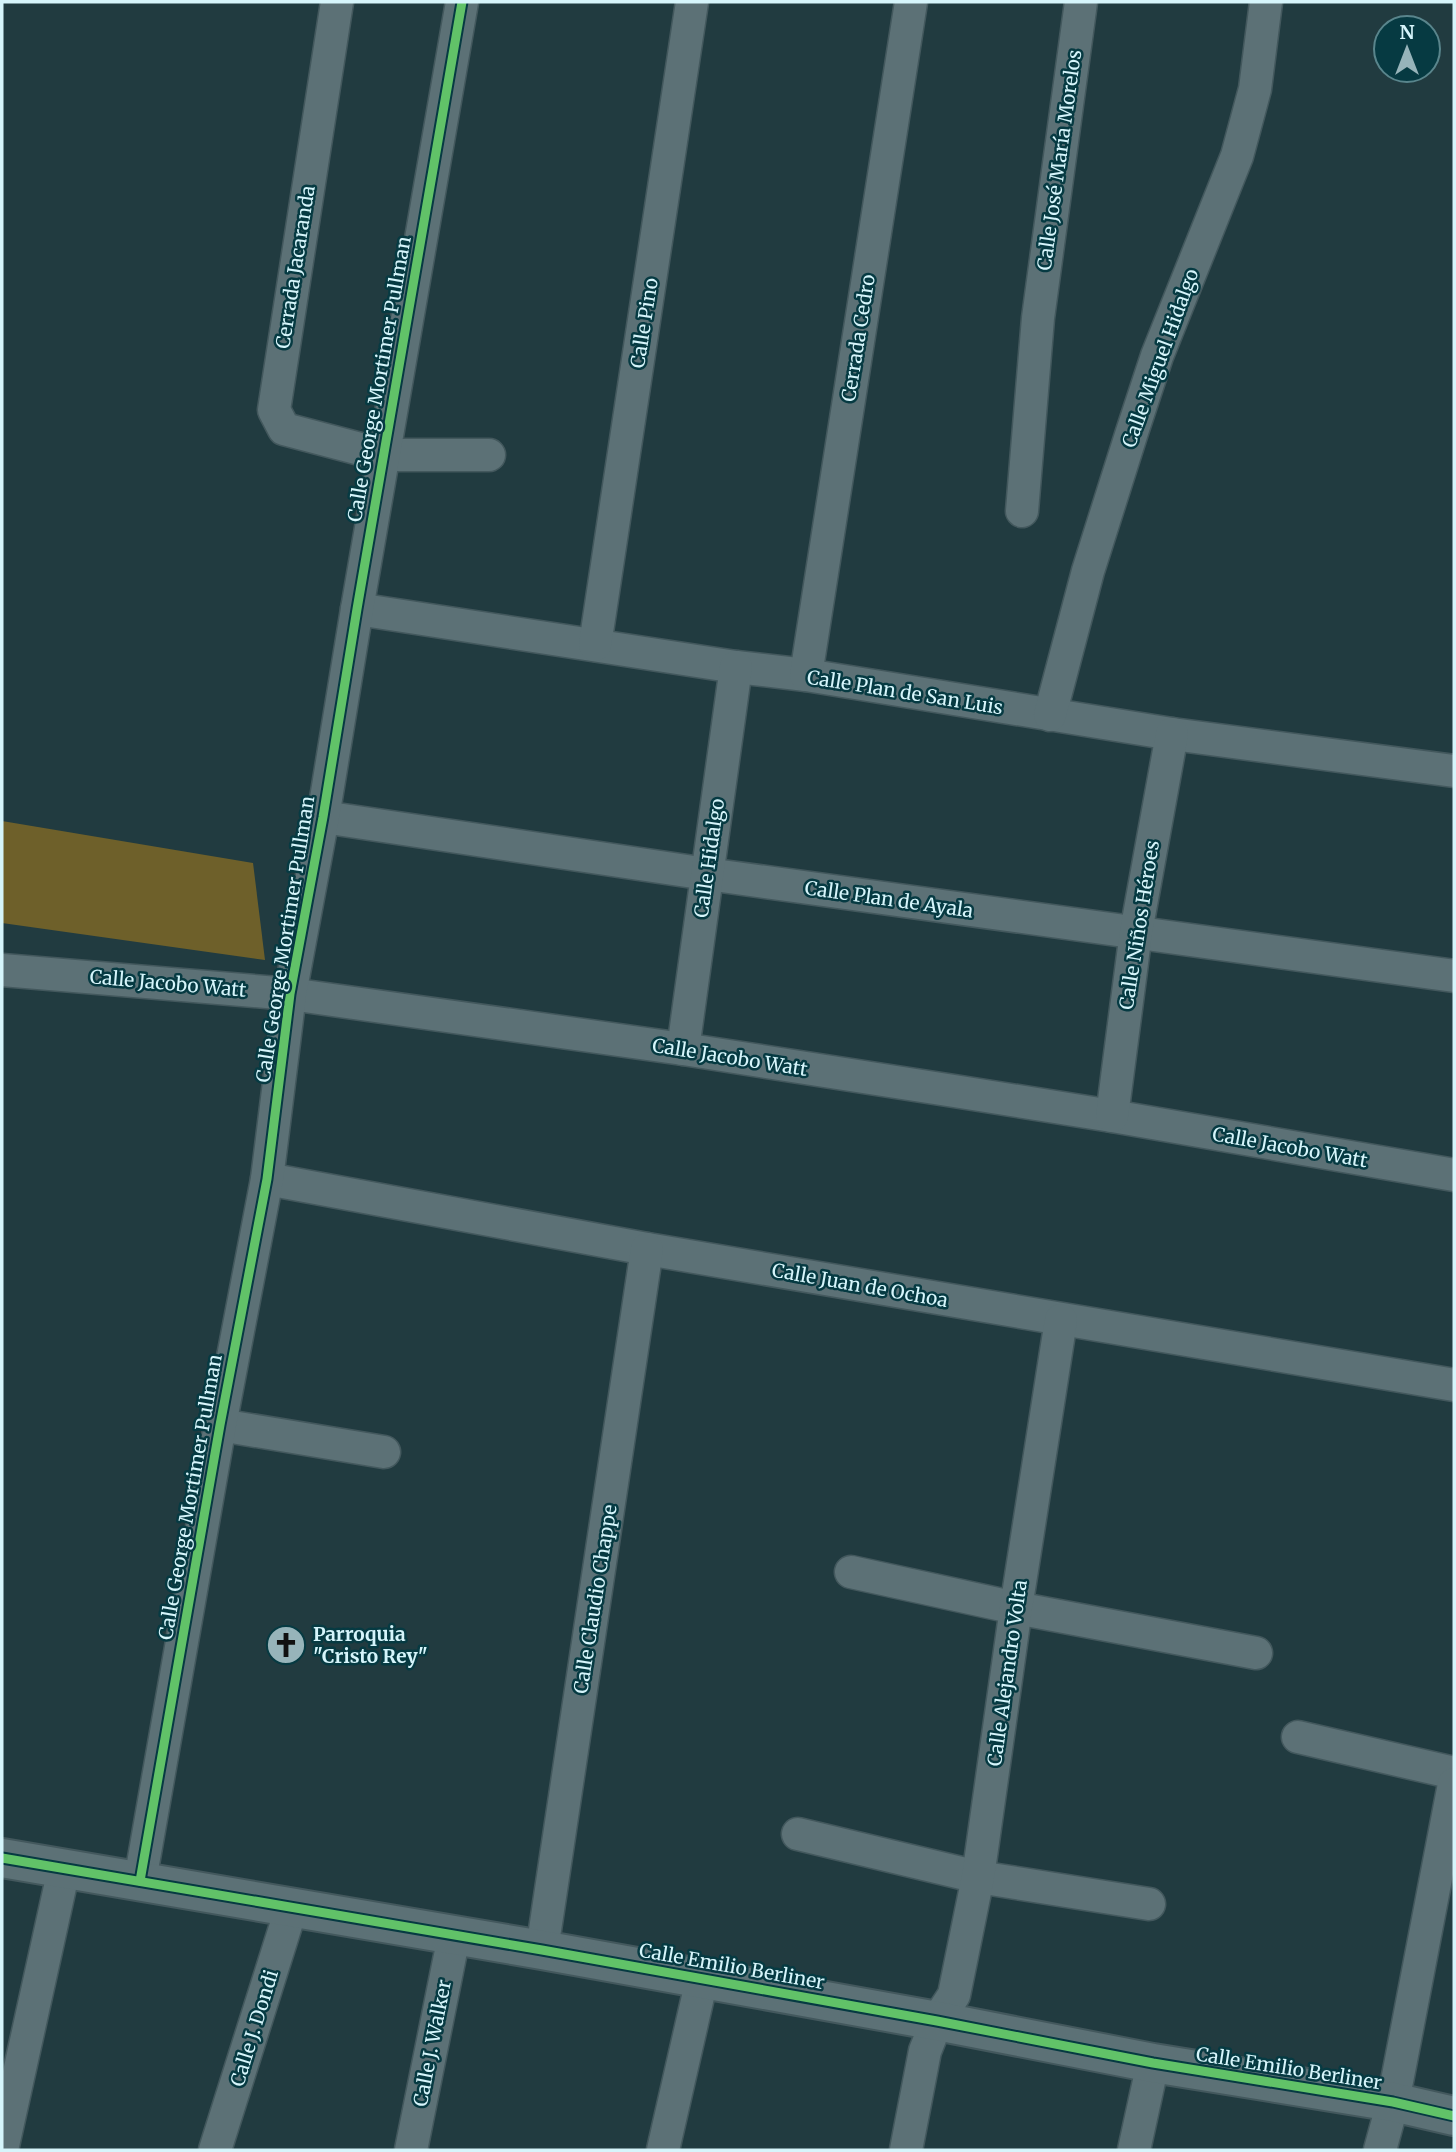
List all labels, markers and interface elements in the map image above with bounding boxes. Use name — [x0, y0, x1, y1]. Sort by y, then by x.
north arrow — [1372, 14, 1442, 84]
text: N — [1399, 20, 1415, 44]
street label: Calle José María Morelos — [1032, 48, 1086, 272]
street label: Cerrada Jacaranda — [270, 184, 320, 350]
street label: Calle George Mortimer Pullman — [342, 234, 416, 524]
street label: Calle Miguel Hidalgo — [1116, 265, 1204, 451]
street label: Cerrada Cedro — [836, 273, 880, 403]
street label: Calle Pino — [625, 276, 663, 370]
street label: Calle Plan de San Luis — [805, 665, 1005, 719]
street label: Calle George Mortimer Pullman — [250, 794, 320, 1084]
street label: Calle Hidalgo — [689, 797, 729, 919]
street label: Calle Niños Héroes — [1114, 839, 1164, 1011]
street label: Calle Plan de Ayala — [803, 875, 975, 923]
street label: Calle Jacobo Watt — [89, 964, 248, 1002]
street label: Calle Jacobo Watt — [651, 1033, 810, 1081]
street label: Calle Jacobo Watt — [1211, 1122, 1370, 1173]
street label: Calle Juan de Ochoa — [770, 1258, 950, 1312]
street label: Calle George Mortimer Pullman — [153, 1352, 227, 1642]
street label: Calle Claudio Chappe — [568, 1503, 622, 1695]
street label: Calle Alejandro Volta — [982, 1578, 1032, 1768]
place label: Parroquia "Cristo Rey" — [313, 1622, 428, 1668]
church icon: Parroquia "Cristo Rey" — [265, 1624, 307, 1666]
street label: Calle Emilio Berliner — [637, 1938, 827, 1994]
street label: Calle J. Dondi — [225, 1967, 283, 2089]
street label: Calle J. Walker — [408, 1977, 456, 2109]
street label: Calle Emilio Berliner — [1194, 2041, 1384, 2095]

